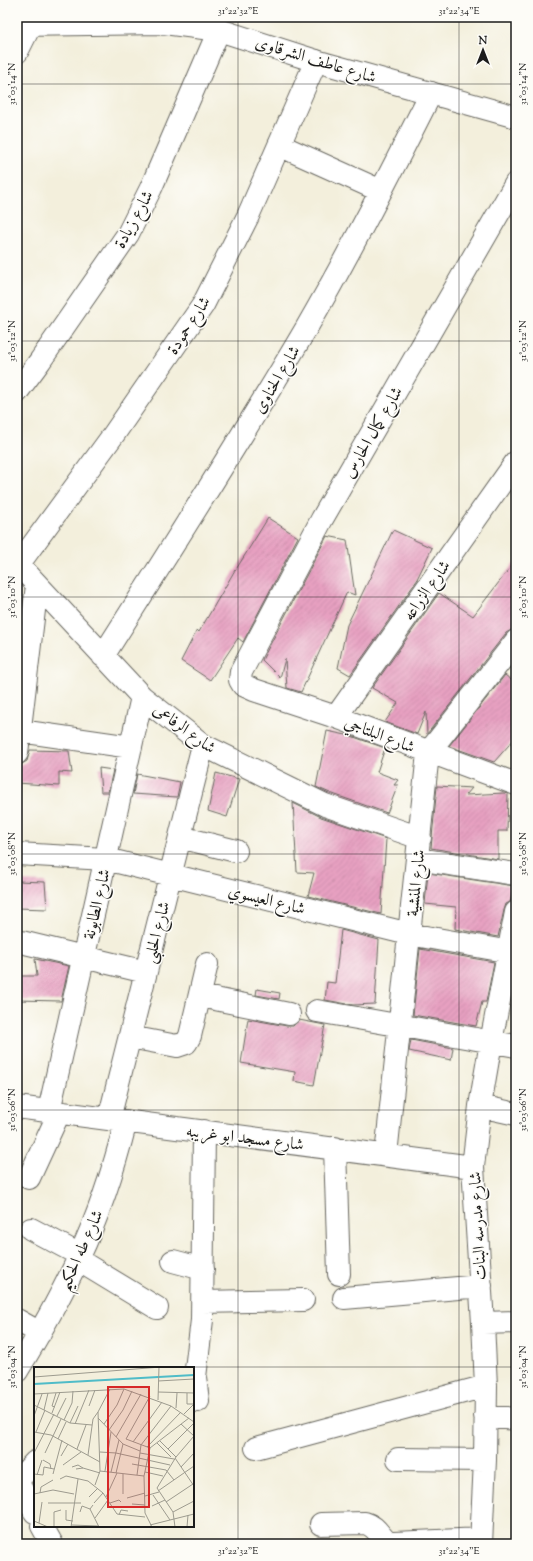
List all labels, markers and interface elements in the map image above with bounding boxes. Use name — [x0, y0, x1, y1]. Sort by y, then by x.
text: 31°22'32"E — [218, 4, 258, 19]
text: 31°22'34"E — [438, 4, 480, 19]
north arrow — [463, 30, 503, 70]
street label: شارع عاطف الشرقاوى — [252, 31, 379, 91]
text: N — [478, 33, 488, 49]
text: 31°03'14"N — [5, 63, 20, 105]
text: 31°03'14"N — [516, 63, 531, 105]
street label: شارع زيادة — [109, 187, 161, 253]
street label: شارع حمودة — [162, 292, 218, 360]
text: 31°03'12"N — [5, 320, 20, 362]
text: 31°03'12"N — [516, 320, 531, 362]
street label: شارع الحناوى — [248, 342, 307, 419]
street label: شارع كمال الحارس — [338, 383, 410, 483]
street label: شارع الزراعه — [398, 556, 457, 626]
text: 31°03'10"N — [5, 576, 20, 618]
text: 31°03'10"N — [516, 576, 531, 618]
street label: شارع الرفاعى — [147, 699, 220, 761]
street label: شارع البلتاجي — [340, 711, 418, 761]
text: 31°03'08"N — [5, 832, 20, 876]
text: 31°03'08"N — [516, 832, 531, 876]
street label: شارع المنشية — [402, 849, 432, 918]
street label: شارع الطابونة — [78, 867, 118, 942]
street label: شارع العيسوي — [225, 880, 308, 922]
street label: شارع الحلبى — [139, 899, 177, 966]
text: 31°03'06"N — [5, 1088, 20, 1132]
text: 31°03'06"N — [516, 1088, 531, 1132]
street label: شارع مسجد ابو غريبه — [184, 1120, 305, 1158]
street label: شارع مدرسه البنات — [464, 1171, 494, 1281]
street label: شارع طه الحكيم — [53, 1206, 113, 1297]
text: 31°03'04"N — [5, 1345, 20, 1389]
text: 31°03'04"N — [516, 1345, 531, 1389]
inset map — [34, 1367, 194, 1527]
text: 31°22'32"E — [218, 1544, 258, 1559]
text: 31°22'34"E — [438, 1544, 480, 1559]

